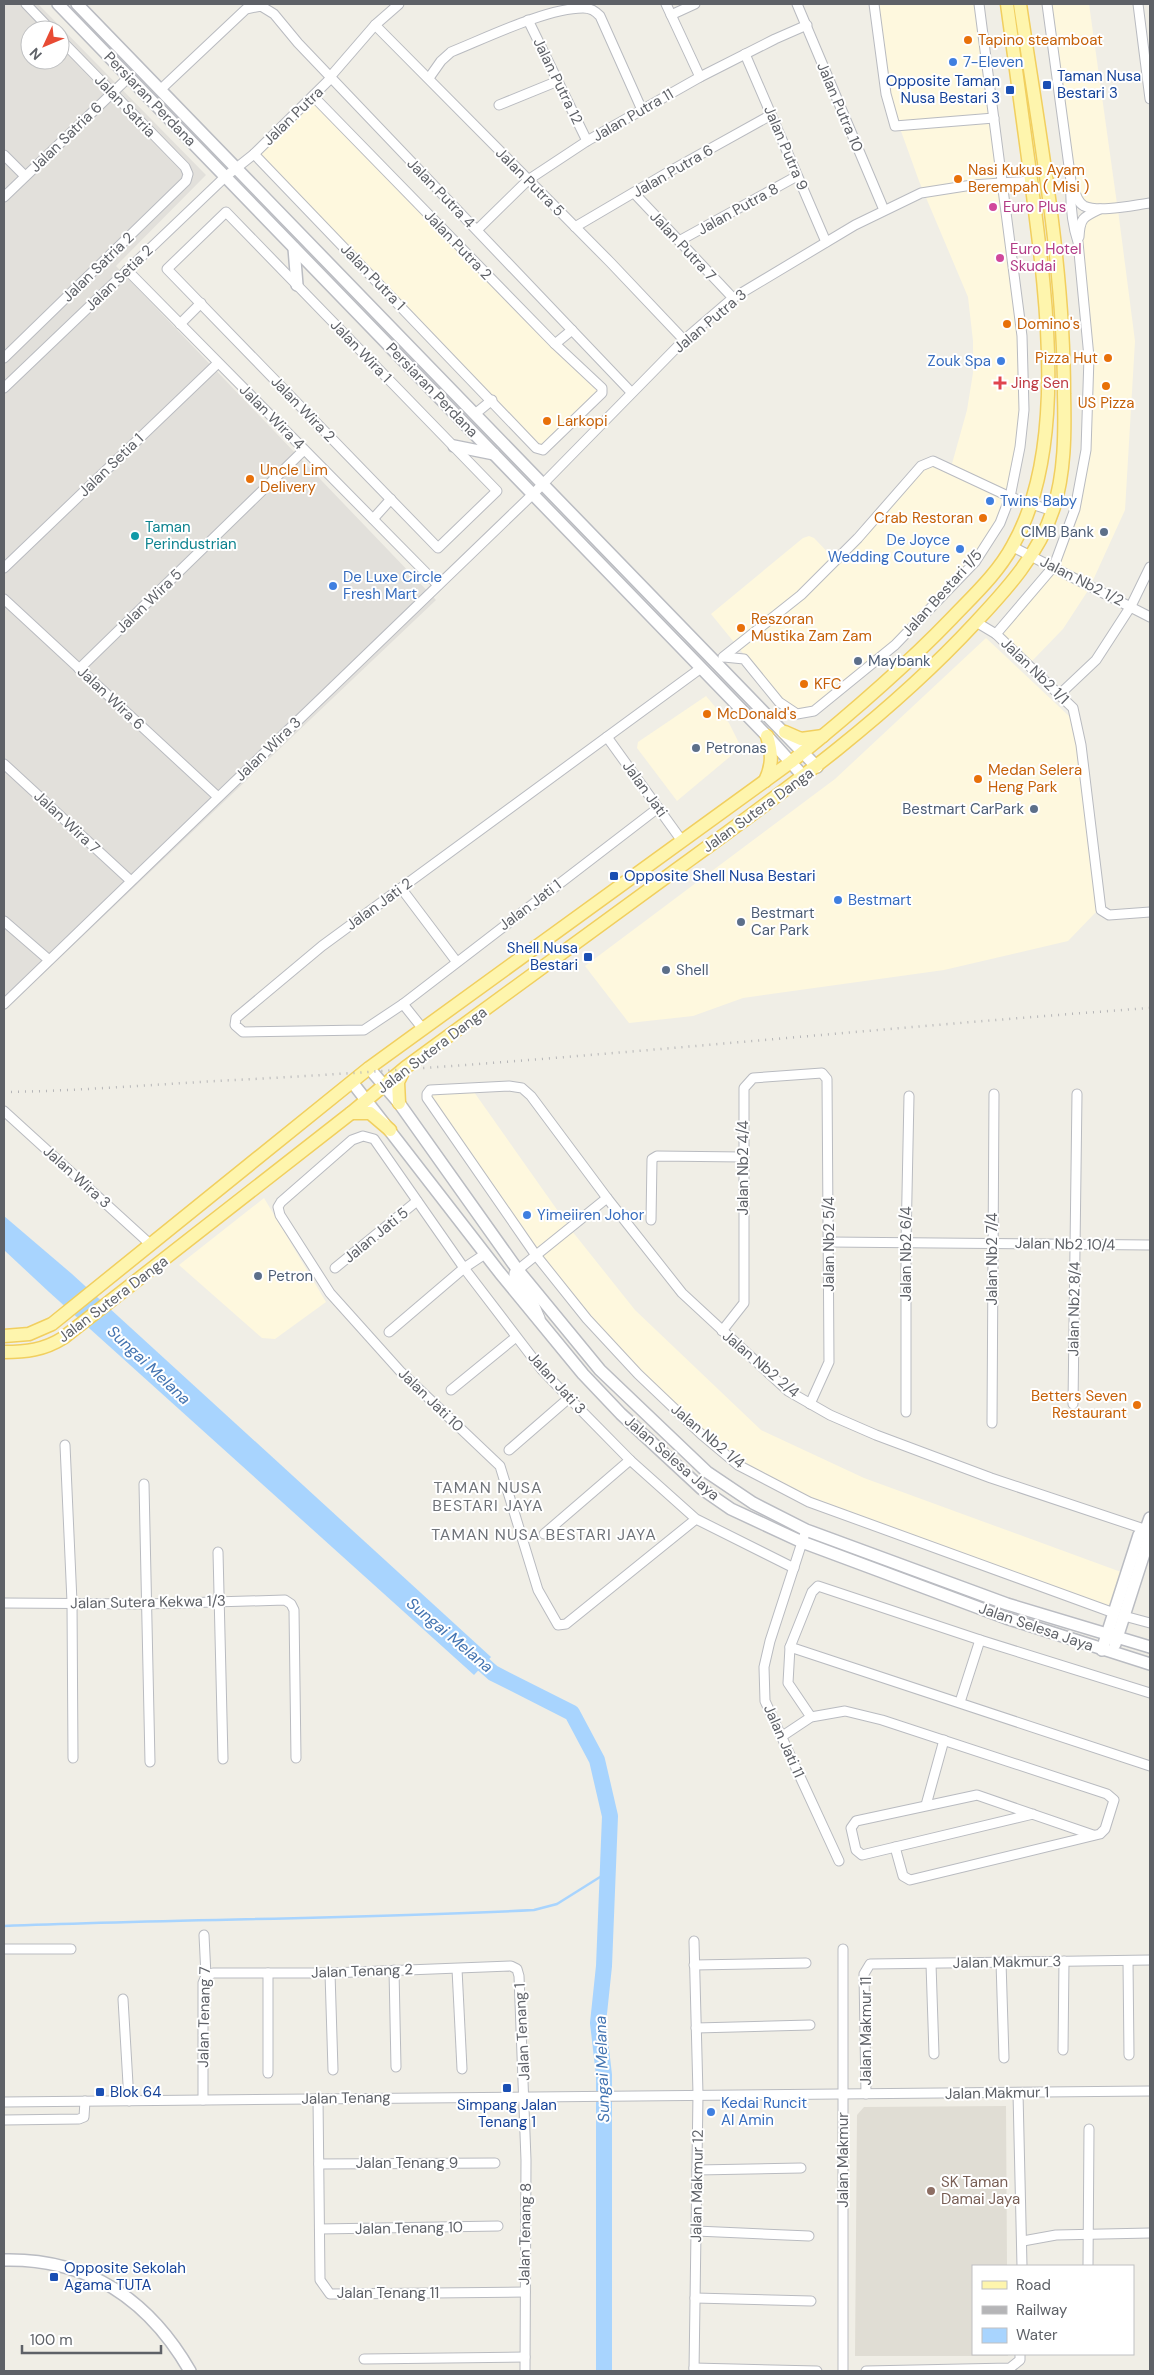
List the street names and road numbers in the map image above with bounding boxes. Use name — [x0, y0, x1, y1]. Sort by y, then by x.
street label: Jalan Putra 12 — [528, 34, 588, 128]
street label: Persiaran Perdana — [100, 47, 200, 151]
street label: Jalan Putra 10 — [812, 59, 868, 155]
street label: Jalan Satria — [90, 70, 160, 142]
street label: Jalan Putra — [258, 82, 328, 150]
street label: Jalan Putra 11 — [589, 84, 677, 146]
street label: Jalan Satria 6 — [26, 97, 106, 177]
street label: Jalan Putra 9 — [759, 103, 813, 193]
street label: Jalan Putra 6 — [629, 140, 717, 202]
street label: Jalan Putra 5 — [491, 143, 569, 221]
street label: Jalan Putra 4 — [403, 154, 479, 232]
street label: Jalan Putra 8 — [694, 178, 782, 240]
street label: Jalan Putra 2 — [420, 206, 496, 284]
street label: Jalan Putra 7 — [645, 207, 721, 285]
street label: Jalan Satria 2 — [58, 228, 138, 306]
street label: Jalan Putra 1 — [336, 239, 410, 315]
street label: Jalan Setia 2 — [81, 241, 157, 315]
street label: Jalan Putra 3 — [669, 285, 751, 357]
street label: Jalan Wira 1 — [326, 315, 396, 387]
street label: Persiaran Perdana — [382, 338, 482, 442]
street label: Jalan Wira 2 — [267, 372, 339, 446]
street label: Jalan Wira 4 — [235, 380, 309, 454]
street label: Jalan Setia 1 — [74, 429, 148, 501]
street label: Jalan Bestari 1/5 — [897, 545, 987, 641]
street label: Jalan Nb2 1/2 — [1037, 551, 1127, 611]
street label: Jalan Wira 5 — [112, 564, 186, 638]
street label: Jalan Nb2 1/1 — [997, 633, 1073, 709]
street label: Jalan Wira 6 — [73, 662, 149, 734]
street label: Jalan Wira 3 — [231, 712, 305, 786]
street label: Jalan Jati — [618, 757, 672, 821]
street label: Jalan Sutera Danga — [698, 763, 818, 857]
street label: Jalan Wira 7 — [30, 786, 104, 858]
street label: Jalan Jati 2 — [342, 873, 416, 935]
street label: Jalan Jati 1 — [495, 875, 565, 935]
street label: Jalan Sutera Danga — [373, 1002, 491, 1098]
street label: Jalan Nb2 4/4 — [733, 1120, 753, 1216]
street label: Jalan Wira 3 — [39, 1141, 115, 1213]
street label: Jalan Nb2 5/4 — [819, 1197, 839, 1291]
street label: Jalan Jati 5 — [339, 1203, 413, 1267]
street label: Jalan Nb2 6/4 — [896, 1207, 916, 1301]
street label: Jalan Nb2 7/4 — [982, 1213, 1002, 1305]
street label: Jalan Nb2 10/4 — [1015, 1233, 1115, 1255]
street label: Jalan Sutera Danga — [54, 1251, 172, 1347]
street label: Jalan Nb2 8/4 — [1063, 1261, 1085, 1357]
street label: Jalan Nb2 2/4 — [718, 1326, 804, 1402]
street label: Jalan Jati 3 — [524, 1347, 590, 1419]
street label: Jalan Jati 10 — [394, 1364, 468, 1436]
street label: Jalan Nb2 1/4 — [667, 1399, 749, 1473]
street label: Jalan Selesa Jaya — [620, 1411, 724, 1505]
street label: Jalan Sutera Kekwa 1/3 — [70, 1591, 226, 1613]
street label: Jalan Selesa Jaya — [976, 1598, 1096, 1656]
street label: Jalan Jati 11 — [759, 1701, 809, 1781]
street label: Jalan Makmur 3 — [953, 1951, 1061, 1973]
street label: Jalan Tenang 2 — [311, 1959, 413, 1983]
street label: Jalan Tenang 7 — [193, 1966, 215, 2068]
street label: Jalan Makmur 11 — [856, 1977, 876, 2085]
street label: Jalan Tenang 1 — [509, 1983, 535, 2081]
street label: Jalan Makmur 1 — [945, 2082, 1049, 2104]
street label: Jalan Tenang — [301, 2087, 391, 2109]
street label: Jalan Makmur — [833, 2112, 853, 2208]
street label: Jalan Makmur 12 — [686, 2129, 708, 2243]
street label: Jalan Tenang 9 — [356, 2153, 458, 2173]
street label: Jalan Tenang 8 — [514, 2183, 536, 2285]
street label: Jalan Tenang 10 — [355, 2217, 463, 2239]
street label: Jalan Tenang 11 — [337, 2283, 439, 2303]

